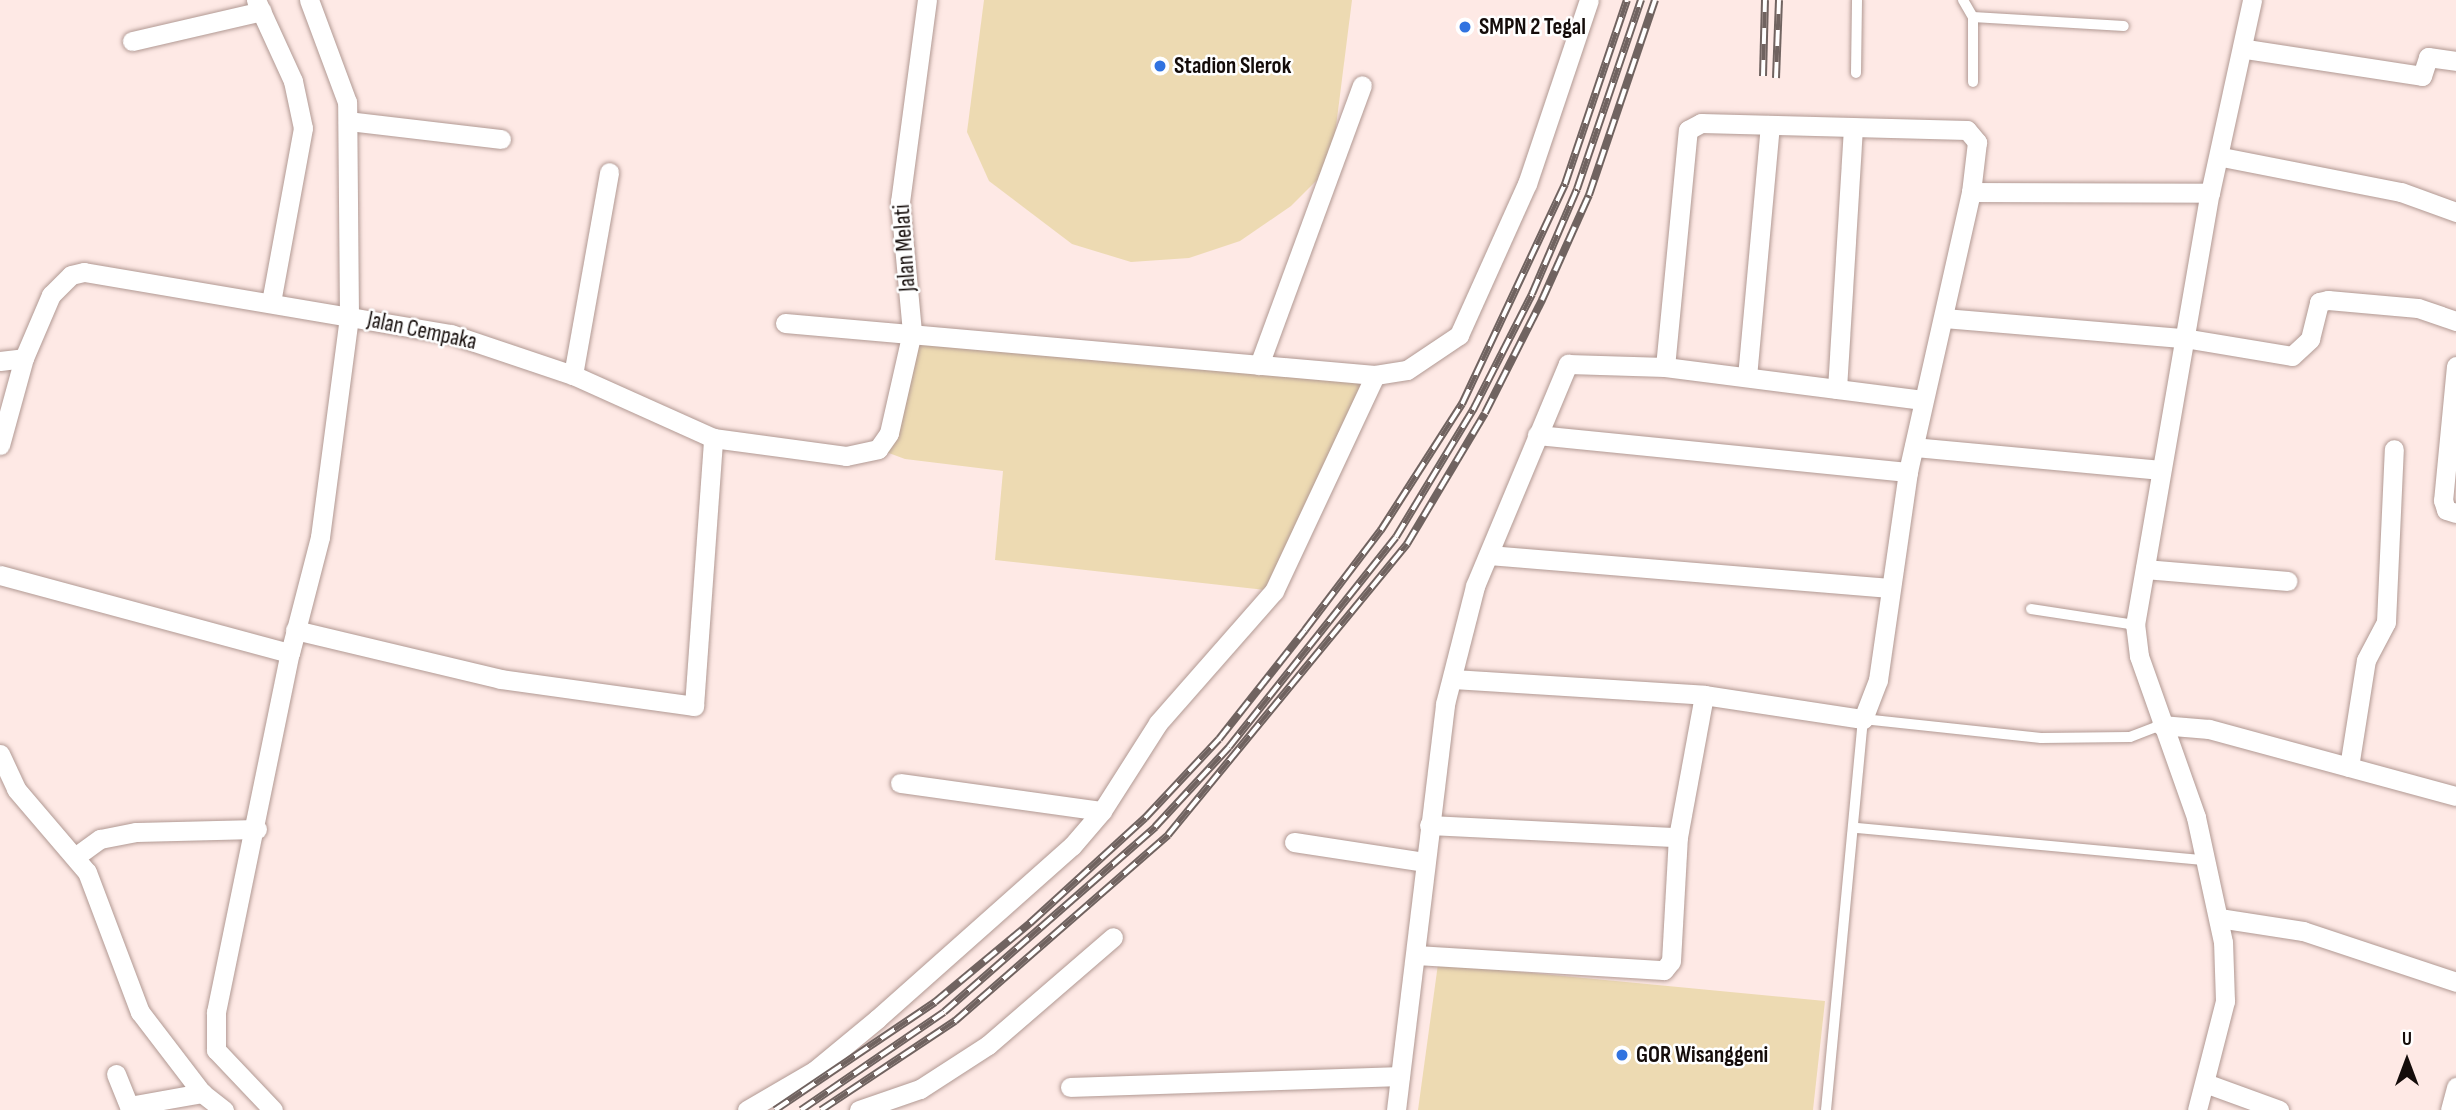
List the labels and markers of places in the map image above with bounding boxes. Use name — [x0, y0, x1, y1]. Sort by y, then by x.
place label: SMPN 2 Tegal — [1479, 13, 1586, 41]
marker: SMPN 2 Tegal — [1457, 19, 1473, 35]
place label: Stadion Slerok — [1174, 52, 1291, 80]
marker: Stadion Slerok — [1152, 58, 1168, 74]
place label: GOR Wisanggeni — [1636, 1041, 1768, 1069]
marker: GOR Wisanggeni — [1614, 1047, 1630, 1063]

